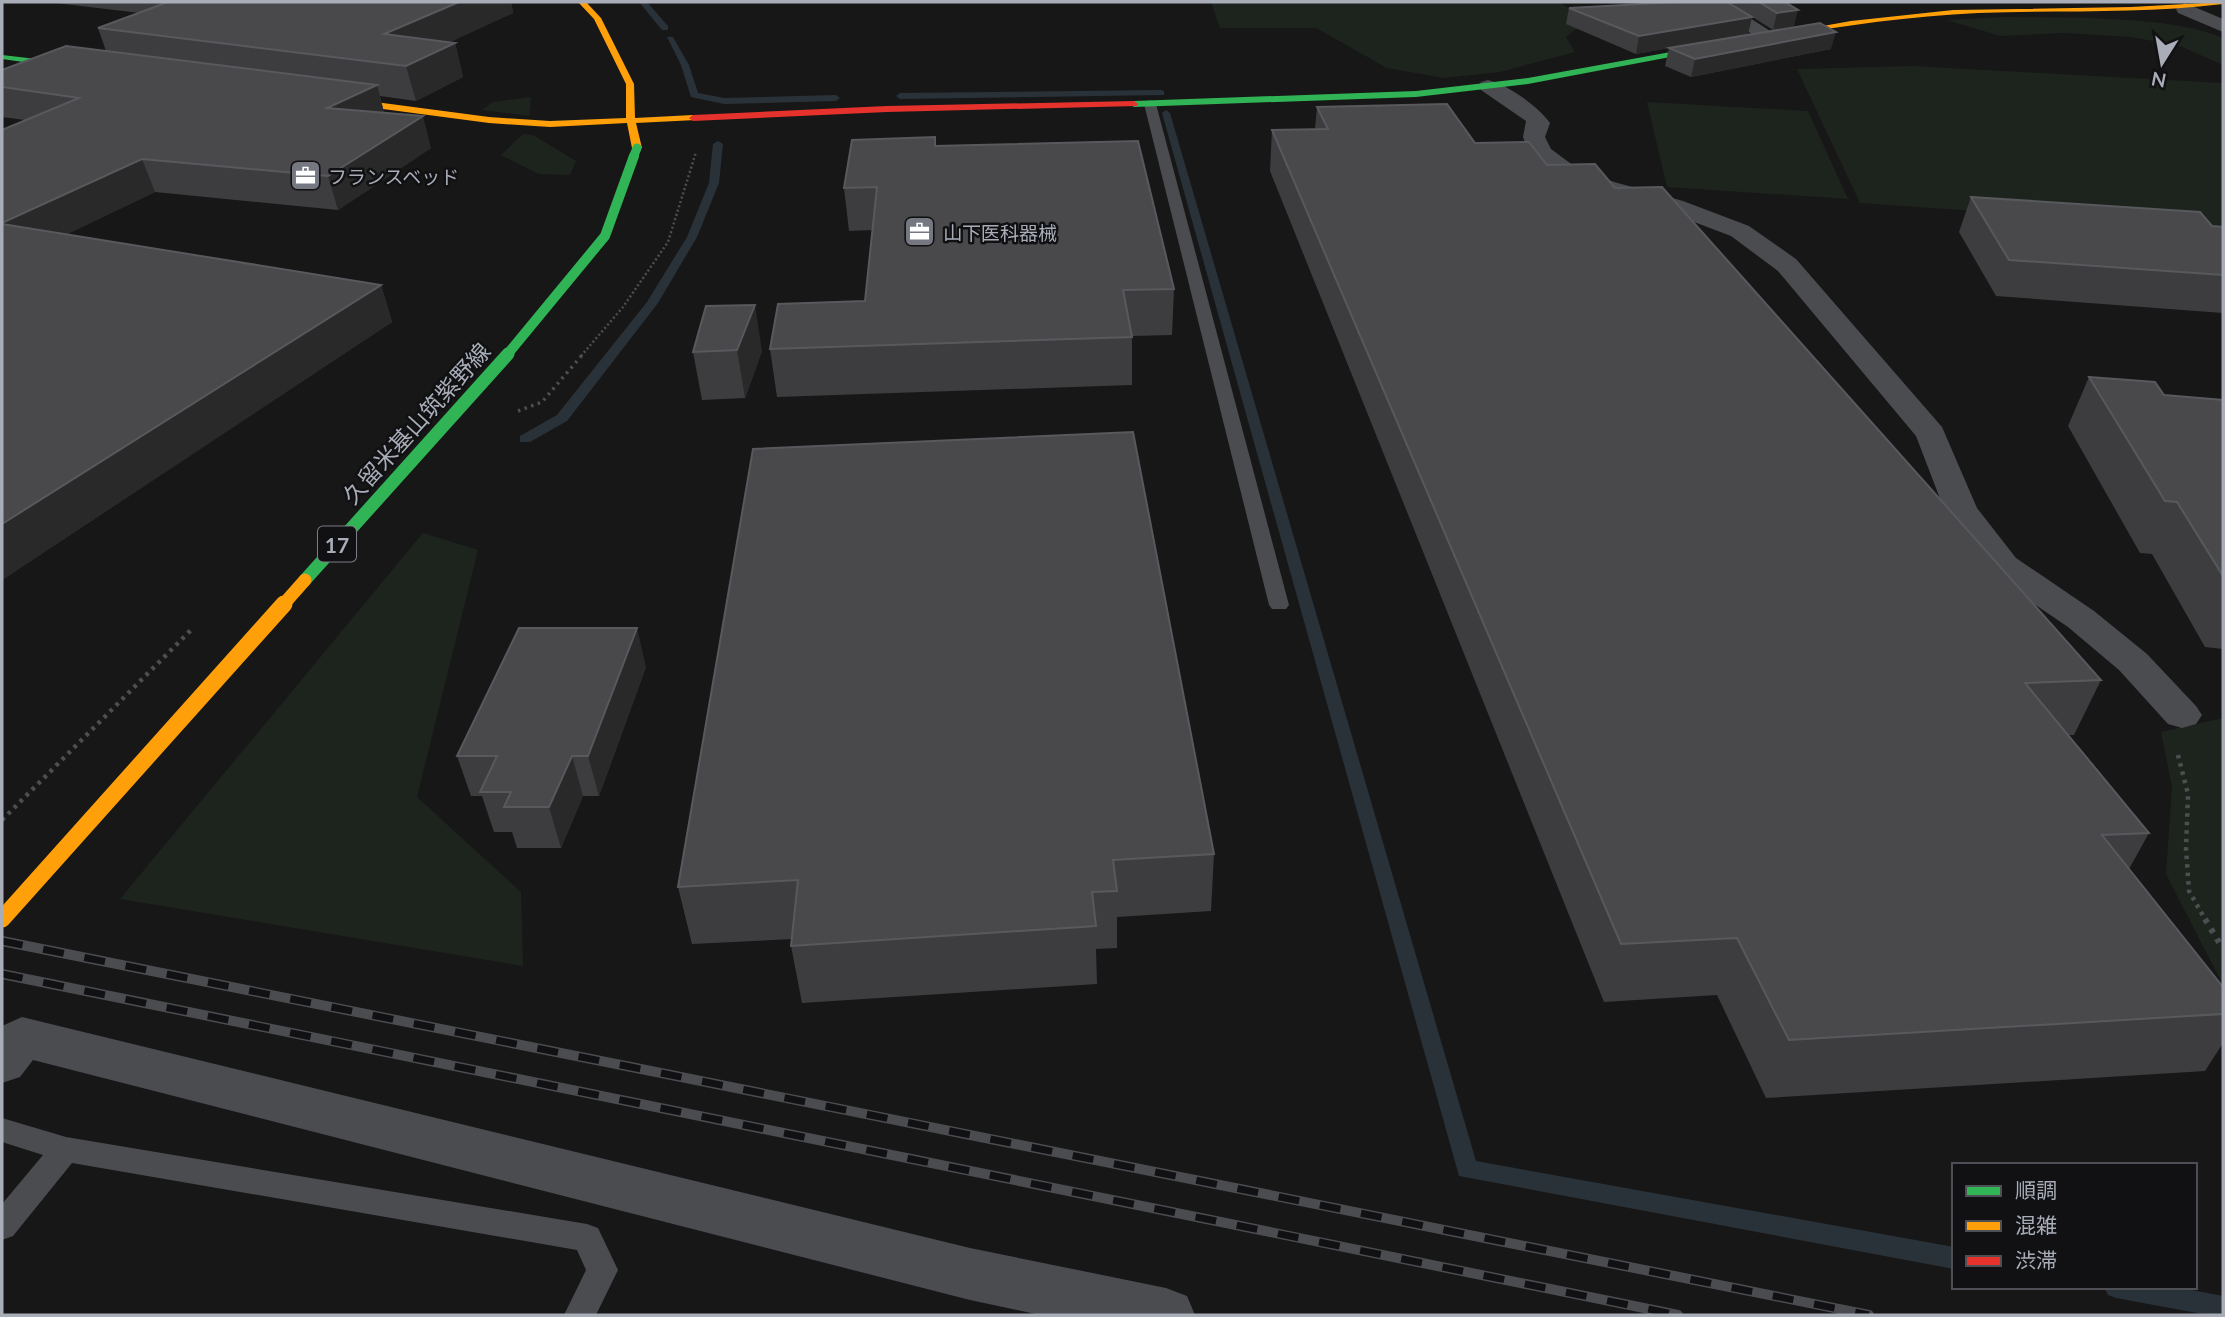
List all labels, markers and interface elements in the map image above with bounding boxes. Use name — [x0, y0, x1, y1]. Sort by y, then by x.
north arrow — [2127, 28, 2197, 98]
text: N — [2149, 67, 2168, 93]
office icon: フランスベッド — [288, 159, 322, 193]
place label: フランスベッド — [328, 165, 459, 188]
office icon: 山下医科器械 — [903, 215, 937, 249]
place label: 山下医科器械 — [943, 221, 1057, 244]
street label: 久留米基山筑紫野線 — [336, 337, 496, 509]
road number: 17 — [318, 526, 356, 562]
legend — [1952, 1163, 2197, 1289]
text: 順調 — [2015, 1177, 2057, 1202]
text: 混雑 — [2015, 1212, 2057, 1237]
text: 渋滞 — [2015, 1247, 2057, 1272]

